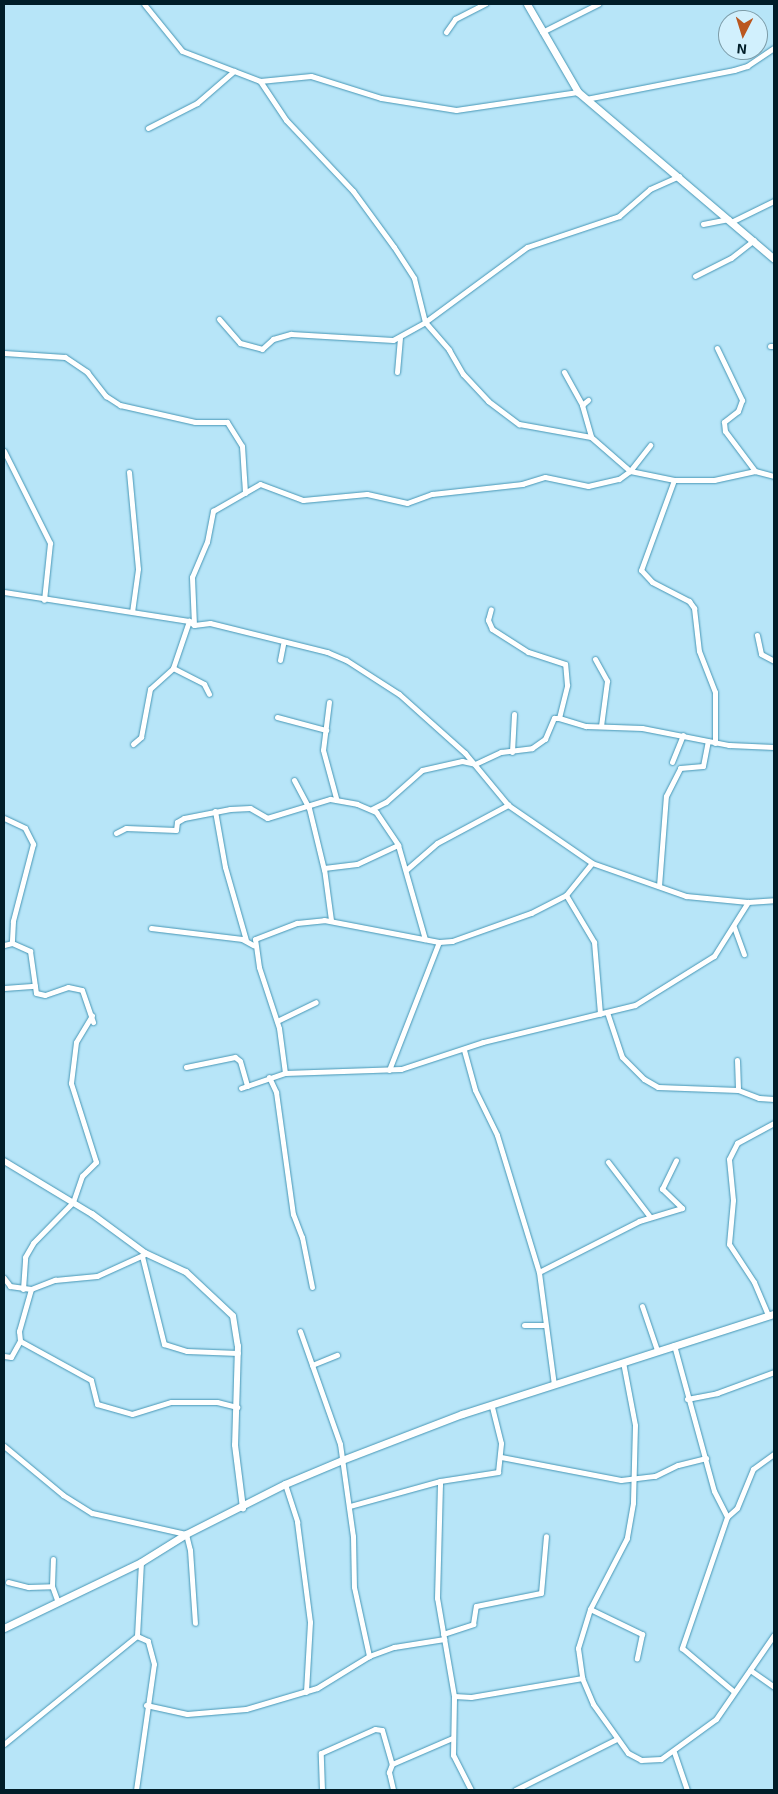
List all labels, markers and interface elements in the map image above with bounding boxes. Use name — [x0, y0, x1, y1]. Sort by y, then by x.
north arrow — [718, 10, 768, 60]
text: N — [736, 41, 748, 58]

